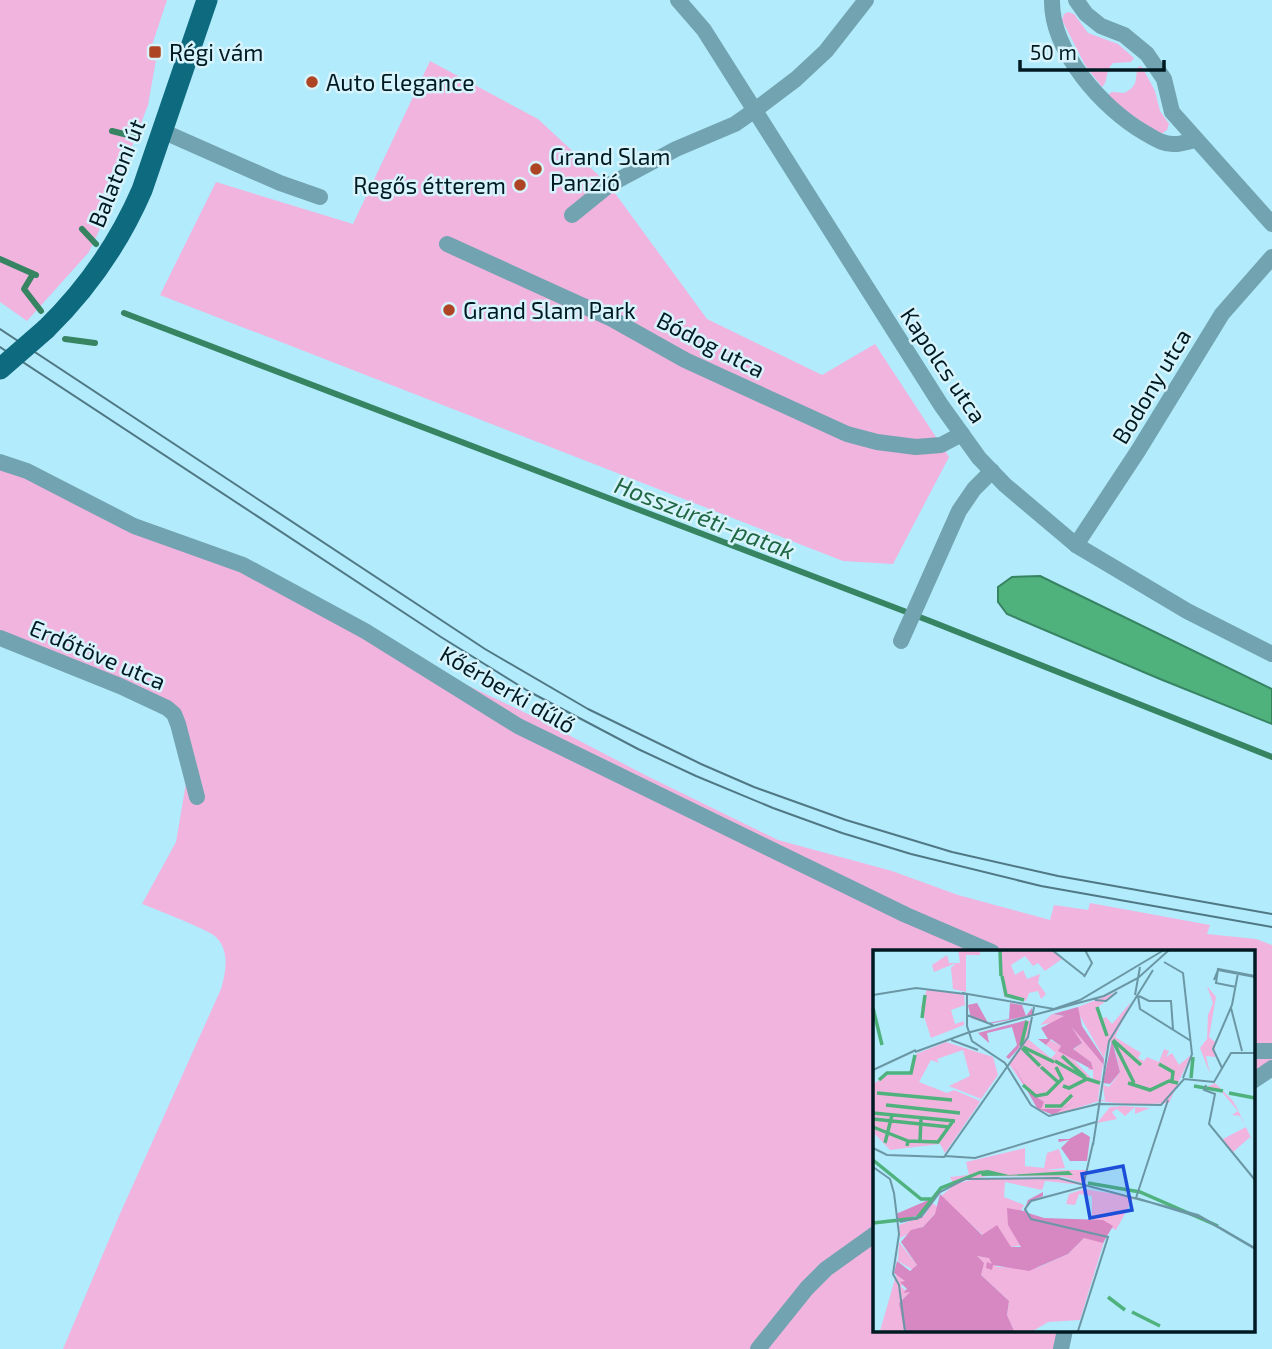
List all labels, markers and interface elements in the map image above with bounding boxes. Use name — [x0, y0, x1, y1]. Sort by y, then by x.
scale bar — [1020, 28, 1164, 72]
place label: Régi vám — [169, 38, 263, 66]
text: 50 m — [1030, 39, 1077, 64]
marker: Régi vám — [147, 44, 163, 60]
place label: Auto Elegance — [326, 68, 475, 96]
marker: Auto Elegance — [304, 74, 320, 90]
street label: Balatoni út — [82, 115, 150, 231]
place label: Grand Slam Panzió — [550, 142, 670, 196]
marker: Grand Slam Panzió — [528, 161, 544, 177]
place label: Regős étterem — [353, 171, 506, 199]
marker: Regős étterem — [512, 177, 528, 193]
place label: Grand Slam Park — [463, 296, 636, 324]
marker: Grand Slam Park — [441, 302, 457, 318]
street label: Kapolcs utca — [895, 302, 993, 428]
street label: Bódog utca — [652, 305, 770, 383]
street label: Bodony utca — [1106, 323, 1196, 449]
water label: Hosszúréti-patak — [611, 469, 799, 565]
street label: Erdőtöve utca — [26, 613, 170, 695]
street label: Kőérberki dűlő — [435, 639, 581, 739]
inset map — [873, 950, 1254, 1332]

